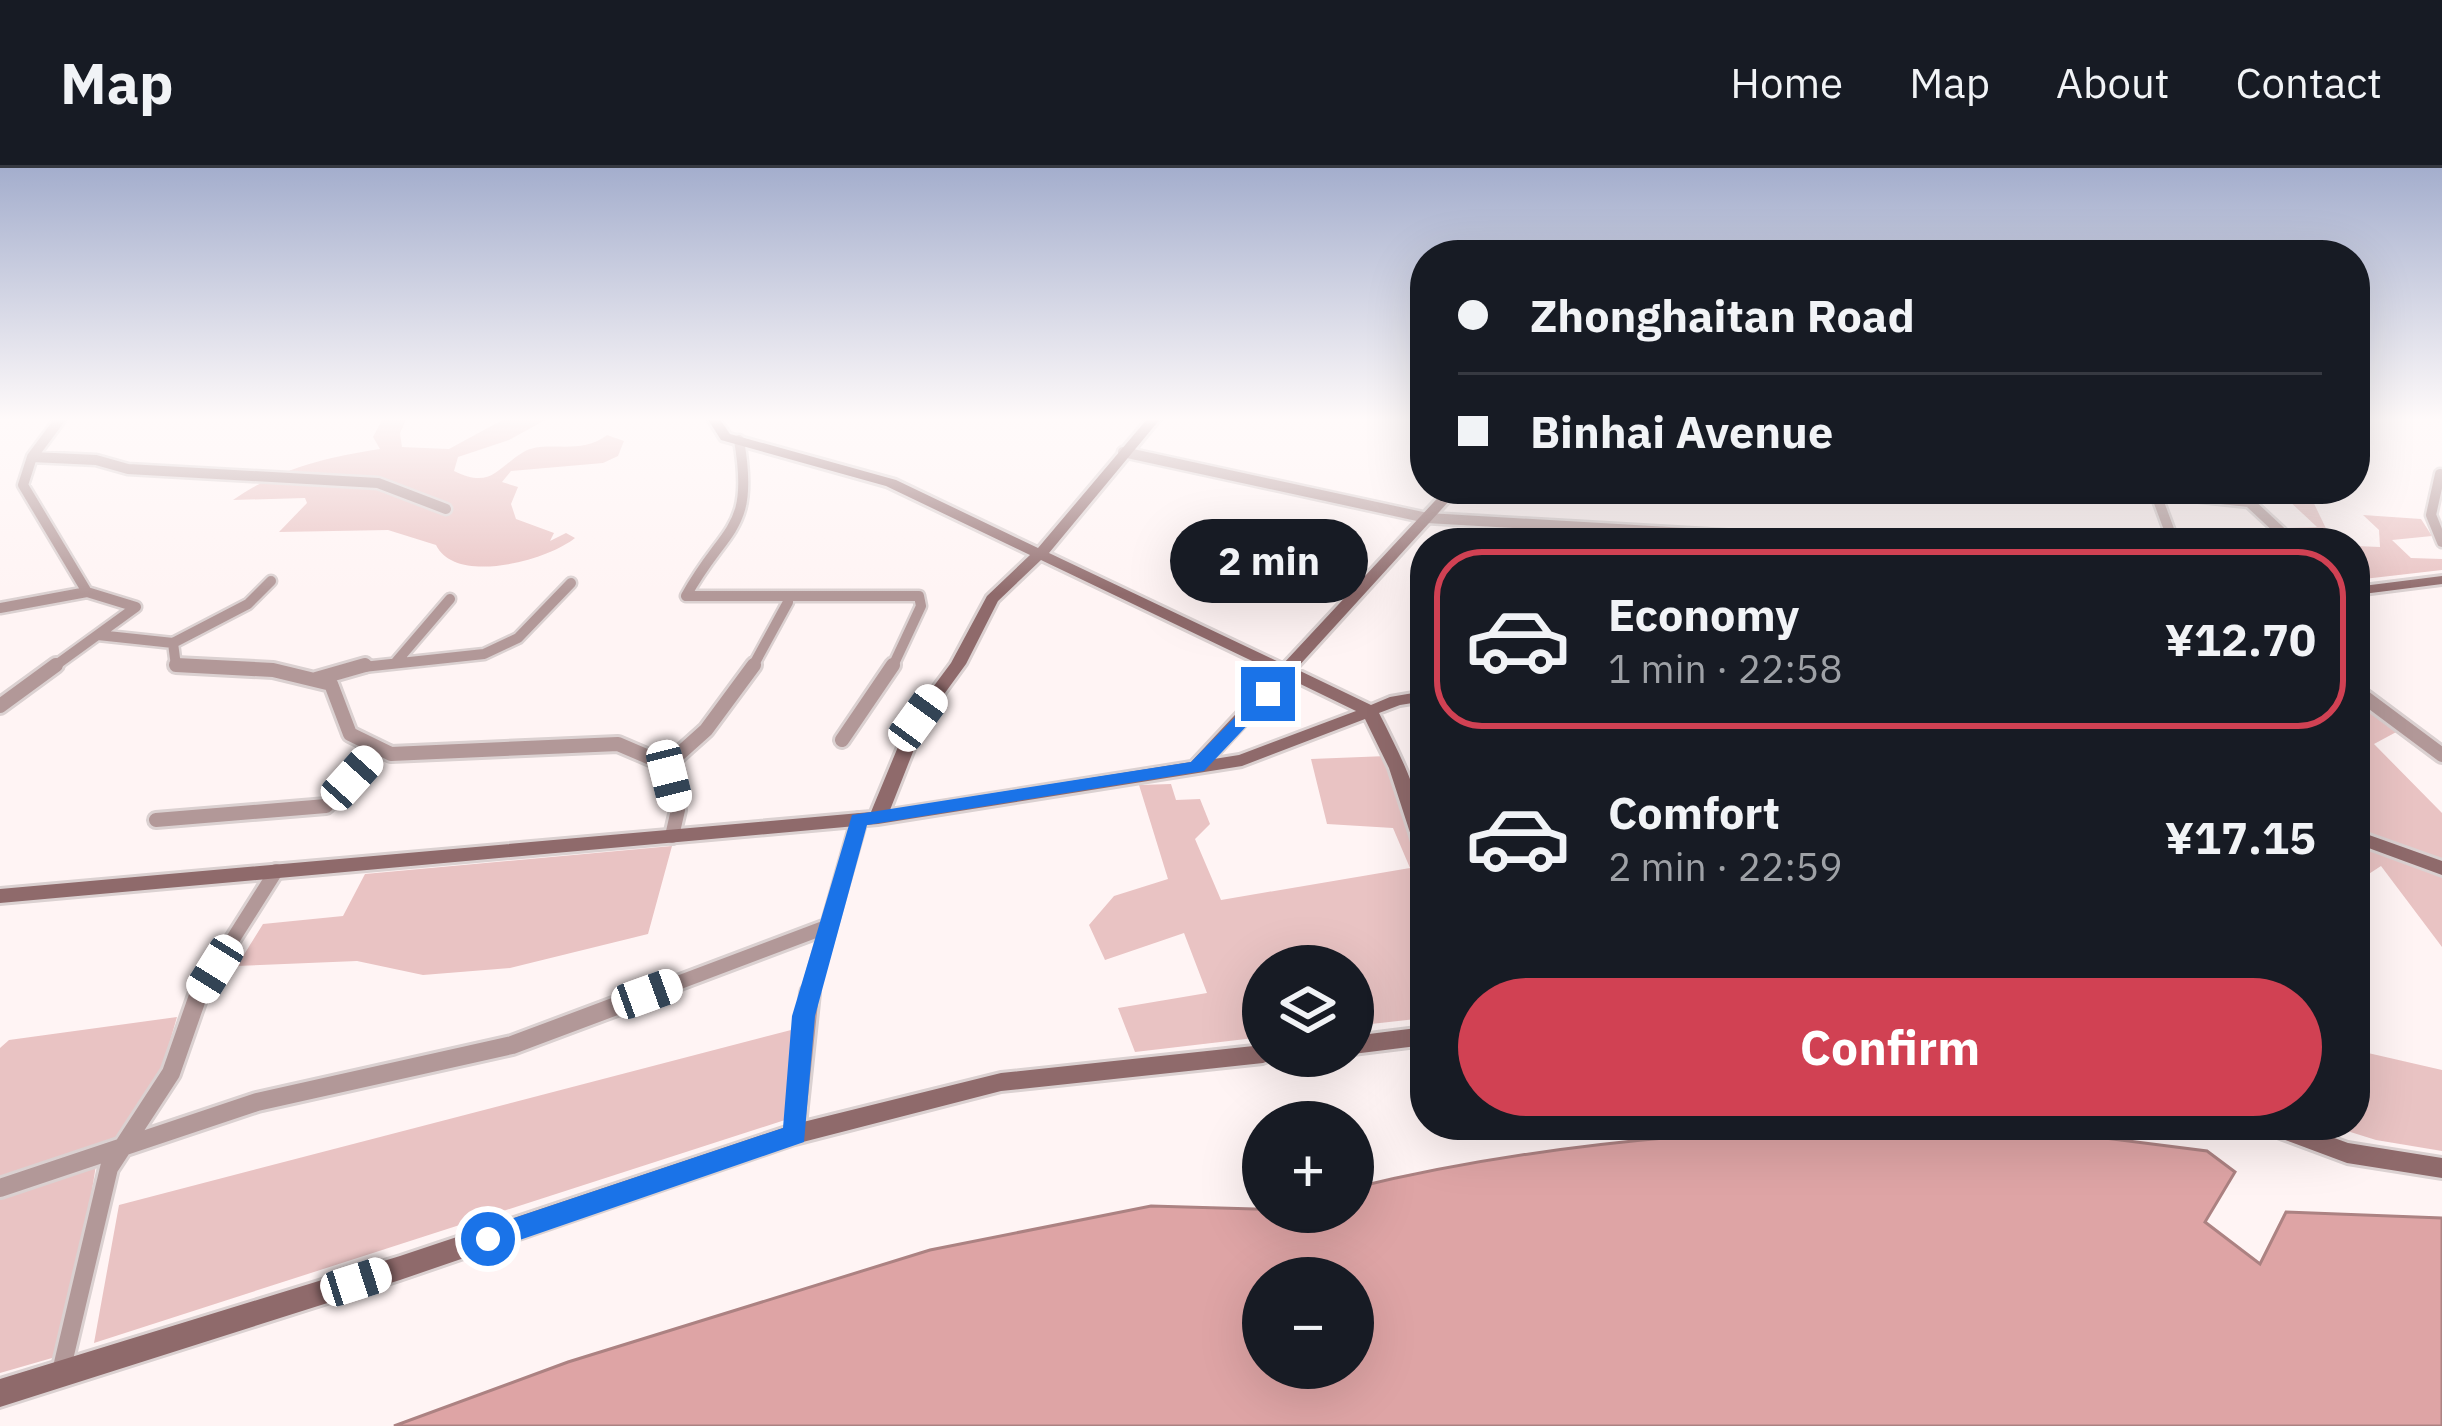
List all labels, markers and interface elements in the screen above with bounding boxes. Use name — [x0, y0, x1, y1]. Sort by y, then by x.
text: Map — [60, 46, 174, 120]
text: Home — [1730, 55, 1843, 110]
text: Map — [1909, 55, 1990, 110]
text: About — [2056, 55, 2170, 110]
text: Contact — [2236, 55, 2382, 110]
text: Zhonghaitan Road — [1530, 286, 1915, 344]
text: Binhai Avenue — [1530, 402, 1833, 460]
callout: 2 min — [1169, 520, 1367, 604]
text: 2 min — [1218, 535, 1320, 586]
icon: car — [1464, 585, 1572, 693]
text: Economy — [1608, 585, 1799, 643]
text: ¥12.70 — [2165, 610, 2316, 668]
text: 1 min · 22:58 — [1608, 643, 1843, 694]
route end — [1241, 667, 1295, 721]
car — [882, 678, 954, 758]
car — [643, 737, 695, 815]
car — [315, 739, 389, 817]
icon: car — [1464, 783, 1572, 891]
text: Comfort — [1608, 783, 1780, 841]
text: ¥17.15 — [2165, 808, 2316, 866]
text: 2 min · 22:59 — [1608, 841, 1843, 892]
car — [181, 929, 249, 1009]
map controls — [1242, 945, 1374, 1389]
button: layers — [1242, 945, 1374, 1077]
car — [607, 965, 687, 1023]
button: Confirm — [1458, 978, 2322, 1116]
button: + — [1242, 1101, 1374, 1233]
route start — [461, 1212, 515, 1266]
car — [316, 1254, 396, 1310]
button: − — [1242, 1257, 1374, 1389]

